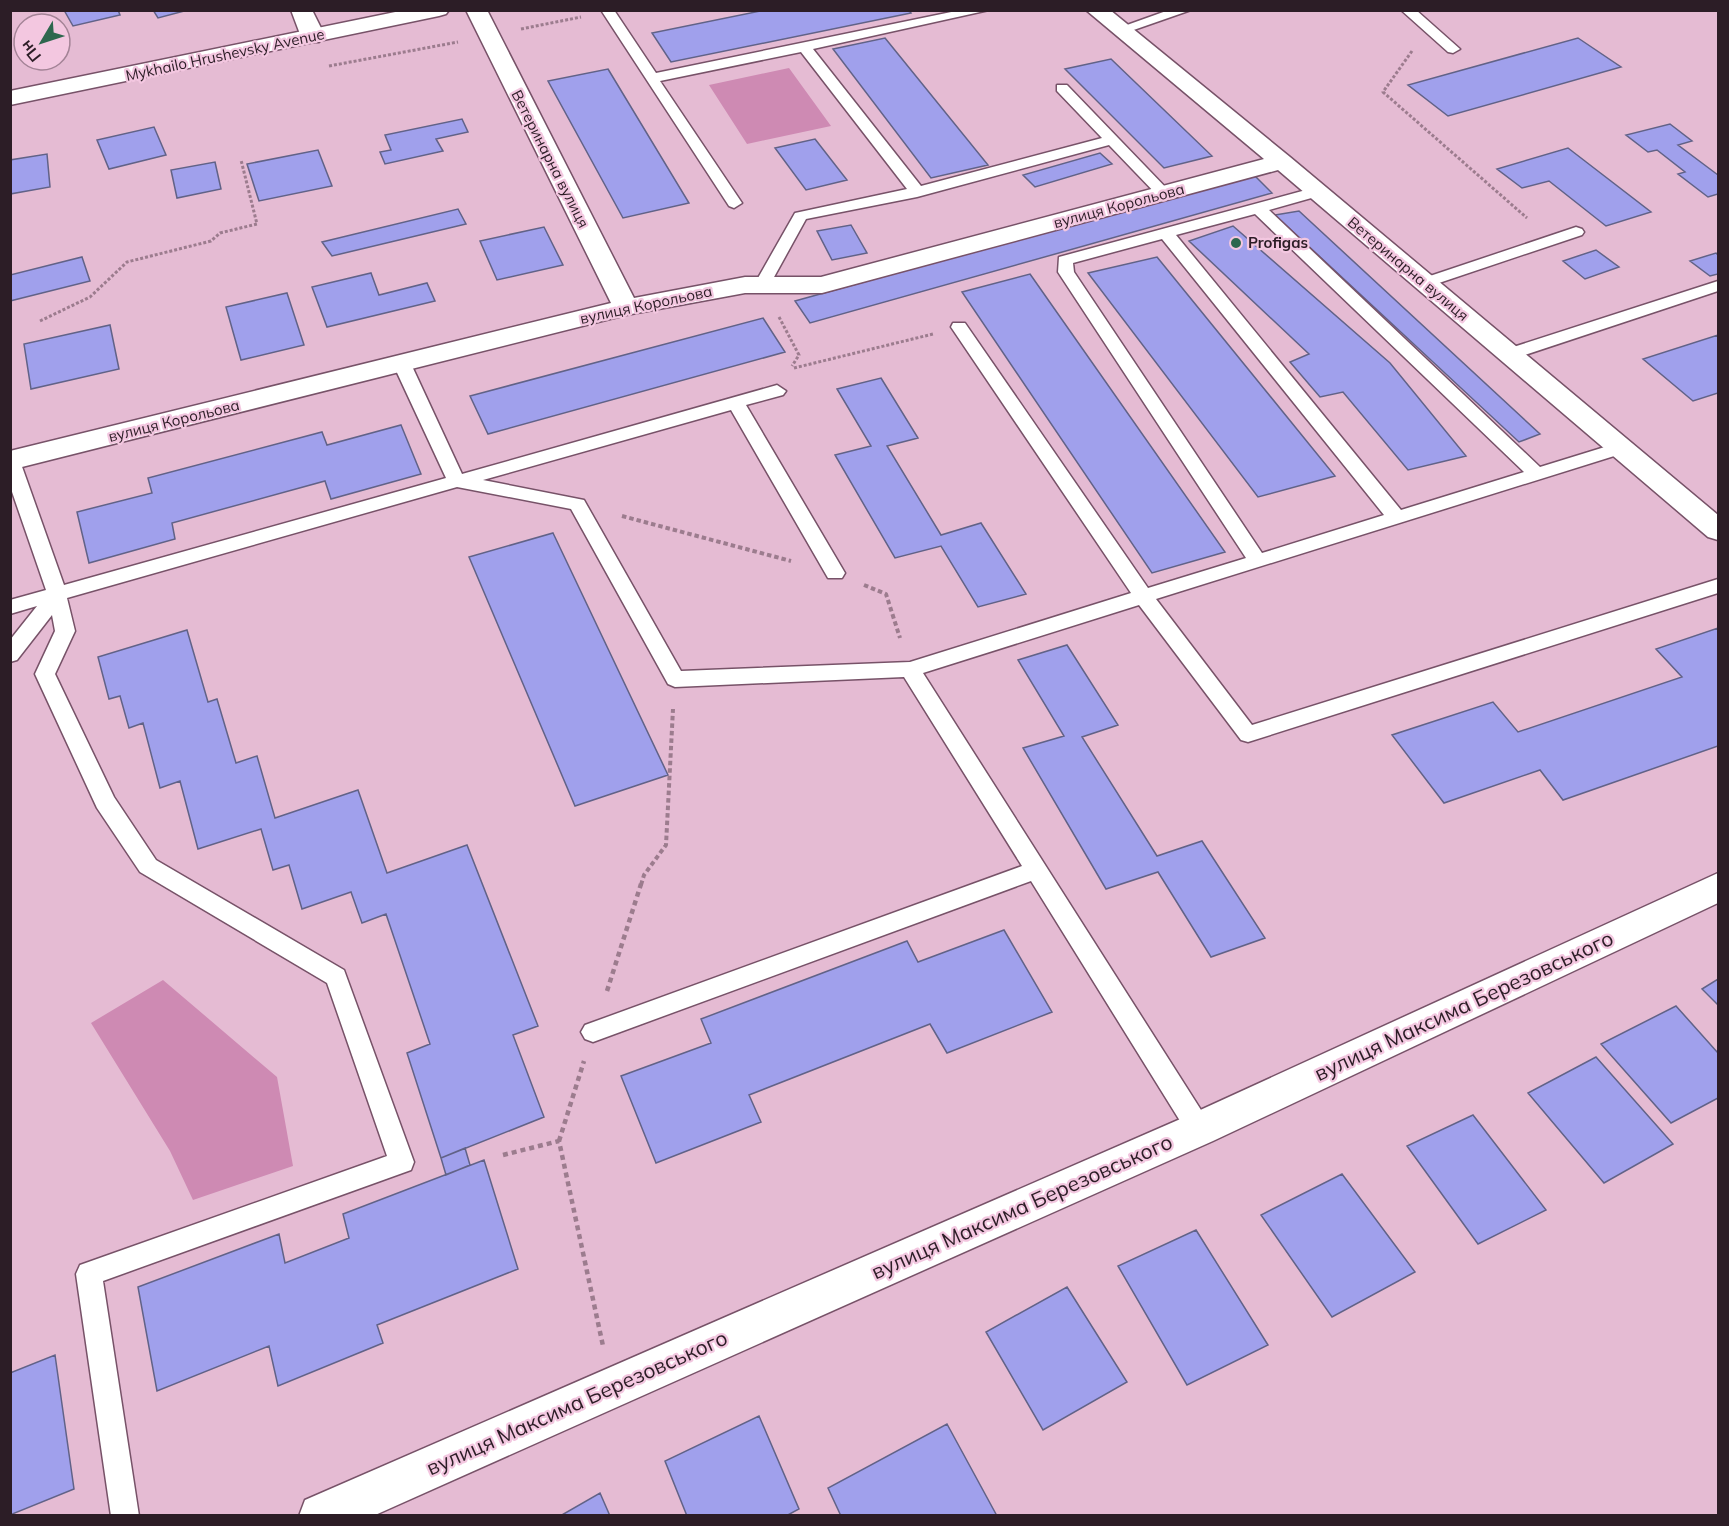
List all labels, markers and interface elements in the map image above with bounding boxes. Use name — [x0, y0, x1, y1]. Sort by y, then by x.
north arrow — [12, 12, 72, 72]
street label: Mykhailo Hrushevsky Avenue — [124, 24, 326, 85]
text: Пн — [16, 37, 45, 66]
street label: Ветеринарна вулиця — [507, 87, 593, 231]
street label: вулиця Корольова — [1051, 179, 1186, 232]
street label: Ветеринарна вулиця — [1344, 212, 1473, 325]
place label: Profigas — [1248, 233, 1308, 252]
marker: Profigas — [1229, 236, 1243, 250]
street label: вулиця Корольова — [578, 281, 714, 328]
street label: вулиця Корольова — [106, 395, 241, 446]
street label: вулиця Максима Березовського — [1310, 924, 1617, 1086]
street label: вулиця Максима Березовського — [867, 1128, 1176, 1284]
street label: вулиця Максима Березовського — [422, 1324, 731, 1480]

